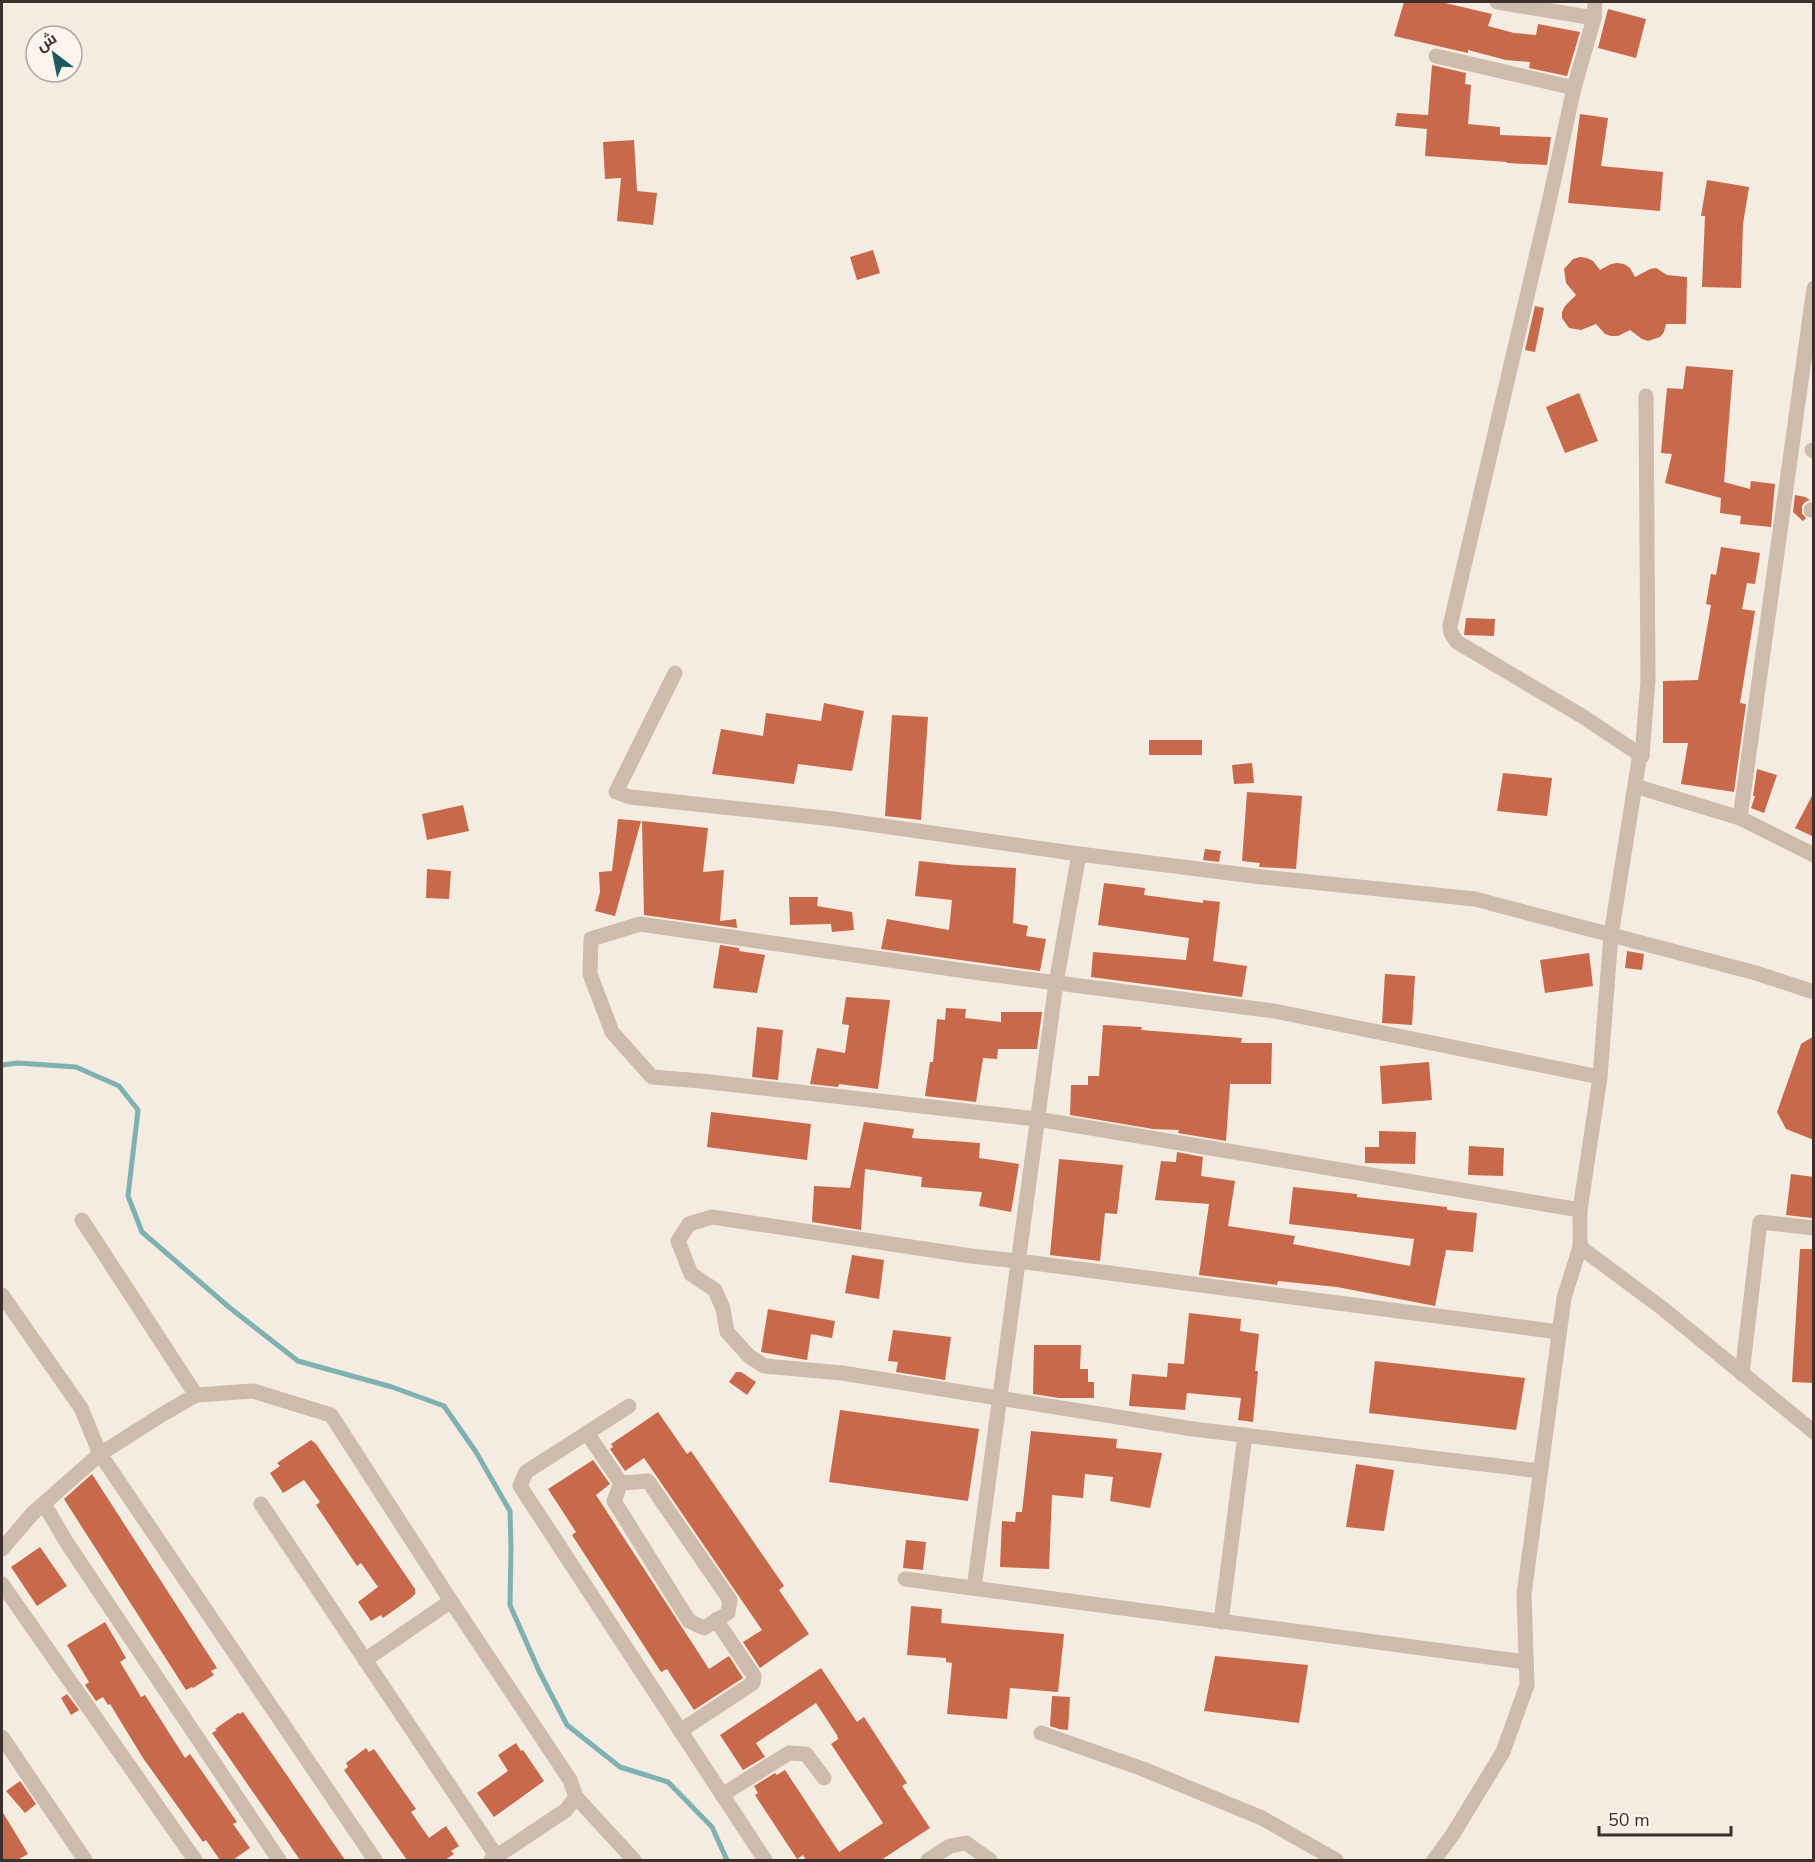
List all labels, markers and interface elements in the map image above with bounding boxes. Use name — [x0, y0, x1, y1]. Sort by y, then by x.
north arrow — [24, 24, 84, 84]
text: ش — [32, 27, 61, 57]
scale bar — [1599, 1799, 1731, 1837]
text: 50 m — [1608, 1808, 1650, 1832]

